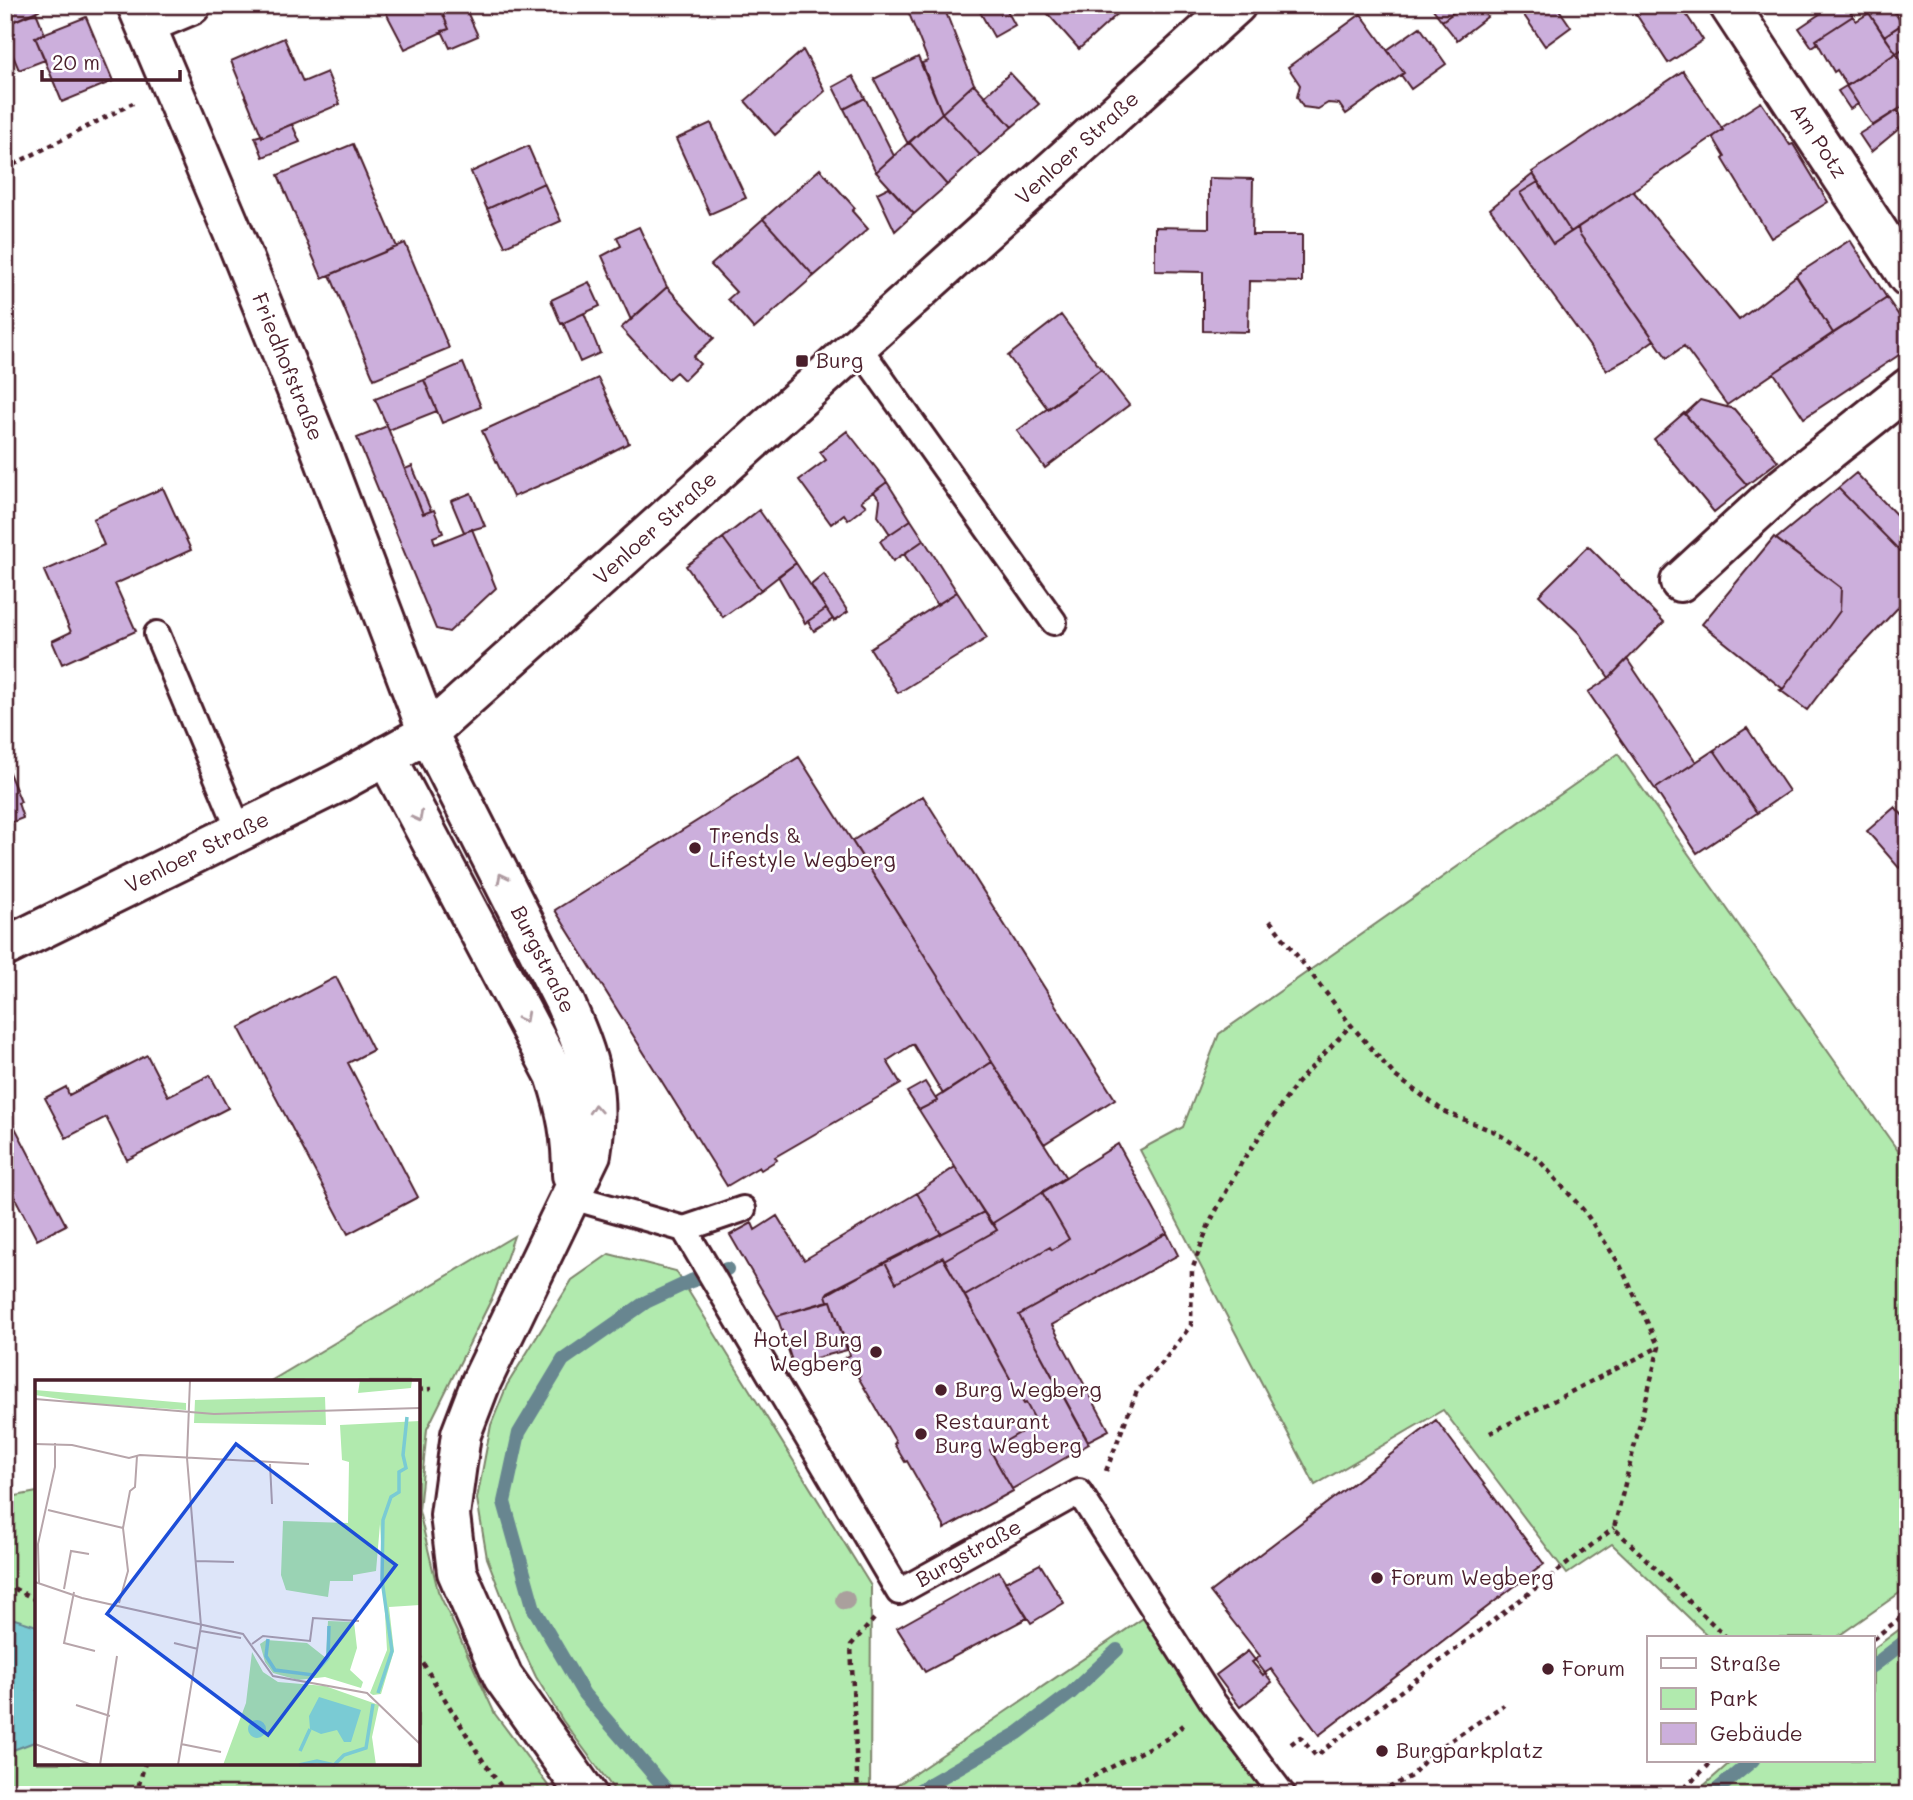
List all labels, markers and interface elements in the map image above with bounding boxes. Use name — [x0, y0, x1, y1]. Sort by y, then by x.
scale bar — [42, 38, 180, 82]
text: 20 m — [52, 48, 100, 75]
street label: Venloer Straße — [1009, 84, 1144, 210]
street label: Am Potz — [1785, 98, 1854, 183]
street label: Friedhofstraße — [247, 289, 331, 444]
place label: Burg — [816, 346, 863, 373]
marker: Burg — [794, 353, 810, 369]
street label: Venloer Straße — [587, 465, 722, 590]
street label: Venloer Straße — [120, 804, 273, 898]
one-way arrow — [409, 810, 423, 822]
place label: Trends & Lifestyle Wegberg — [709, 821, 896, 872]
marker: Trends & Lifestyle Wegberg — [687, 840, 703, 856]
one-way arrow — [496, 873, 510, 885]
street label: Burgstraße — [506, 901, 583, 1017]
one-way arrow — [516, 1011, 529, 1023]
one-way arrow — [588, 1103, 603, 1114]
place label: Hotel Burg Wegberg — [753, 1325, 862, 1376]
marker: Hotel Burg Wegberg — [868, 1344, 884, 1360]
place label: Burg Wegberg — [955, 1375, 1102, 1402]
inset map — [35, 1380, 420, 1765]
marker: Burg Wegberg — [933, 1382, 949, 1398]
place label: Restaurant Burg Wegberg — [935, 1407, 1082, 1458]
marker: Restaurant Burg Wegberg — [913, 1426, 929, 1442]
street label: Burgstraße — [910, 1512, 1025, 1592]
place label: Forum Wegberg — [1391, 1563, 1553, 1590]
marker: Forum Wegberg — [1369, 1570, 1385, 1586]
legend — [1647, 1636, 1874, 1762]
text: Straße — [1710, 1649, 1781, 1676]
place label: Forum — [1562, 1654, 1625, 1681]
marker: Forum — [1540, 1661, 1556, 1677]
text: Park — [1710, 1684, 1758, 1711]
text: Gebäude — [1710, 1719, 1803, 1746]
place label: Burgparkplatz — [1396, 1736, 1543, 1763]
marker: Burgparkplatz — [1374, 1743, 1390, 1759]

